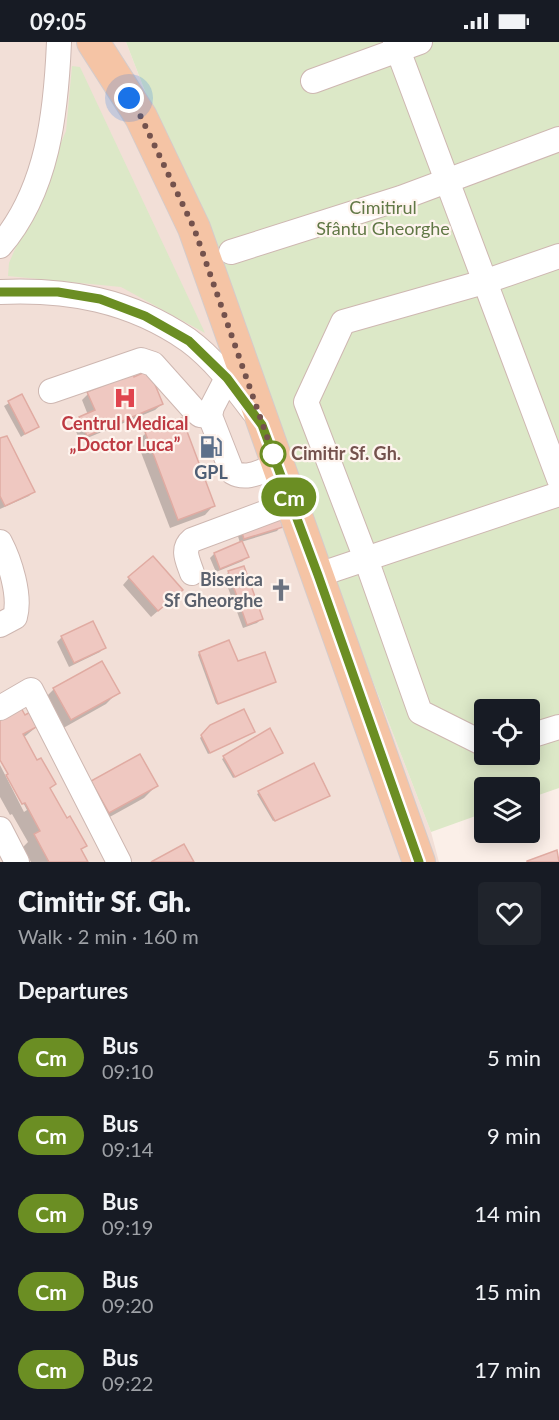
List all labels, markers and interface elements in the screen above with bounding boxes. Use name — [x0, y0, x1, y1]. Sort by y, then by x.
text: 09:05 — [30, 8, 87, 35]
your location — [114, 83, 144, 113]
park label: Cimitirul Sfântu Gheorghe — [316, 196, 450, 239]
hospital icon: Centrul Medical „Doctor Luca” — [112, 385, 138, 411]
place label: Centrul Medical „Doctor Luca” — [61, 412, 189, 455]
fuel station icon: GPL — [198, 434, 224, 460]
marker: Cimitir Sf. Gh. — [260, 441, 286, 467]
place label: Cimitir Sf. Gh. — [291, 442, 401, 464]
place label: GPL — [194, 461, 228, 483]
line badge: Cm — [262, 478, 316, 516]
text: Cm — [273, 485, 305, 510]
place label: Biserica Sf Gheorghe — [164, 568, 263, 611]
church icon: Biserica Sf Gheorghe — [268, 577, 294, 603]
map controls — [474, 699, 540, 843]
button: locate — [474, 699, 540, 765]
button: layers — [474, 777, 540, 843]
button: heart — [478, 882, 541, 945]
text: Cimitir Sf. Gh. — [18, 884, 191, 918]
text: Walk · 2 min · 160 m — [18, 924, 199, 948]
text: Departures — [18, 977, 128, 1004]
text: Bus — [102, 1032, 138, 1059]
text: 5 min — [487, 1044, 541, 1071]
text: Cm — [35, 1045, 67, 1070]
text: 09:10 — [102, 1059, 153, 1083]
text: Bus — [102, 1110, 138, 1137]
text: 9 min — [487, 1122, 541, 1149]
text: Cm — [35, 1123, 67, 1148]
text: 09:14 — [102, 1137, 153, 1161]
text: Bus — [102, 1188, 138, 1215]
text: 14 min — [474, 1200, 541, 1227]
text: Cm — [35, 1201, 67, 1226]
text: 09:19 — [102, 1215, 153, 1239]
text: Bus — [102, 1266, 138, 1293]
text: 15 min — [474, 1278, 541, 1305]
text: Cm — [35, 1279, 67, 1304]
text: 09:20 — [102, 1293, 153, 1317]
text: Bus — [102, 1344, 138, 1371]
text: 17 min — [474, 1356, 541, 1383]
text: Cm — [35, 1357, 67, 1382]
text: 09:22 — [102, 1371, 153, 1395]

